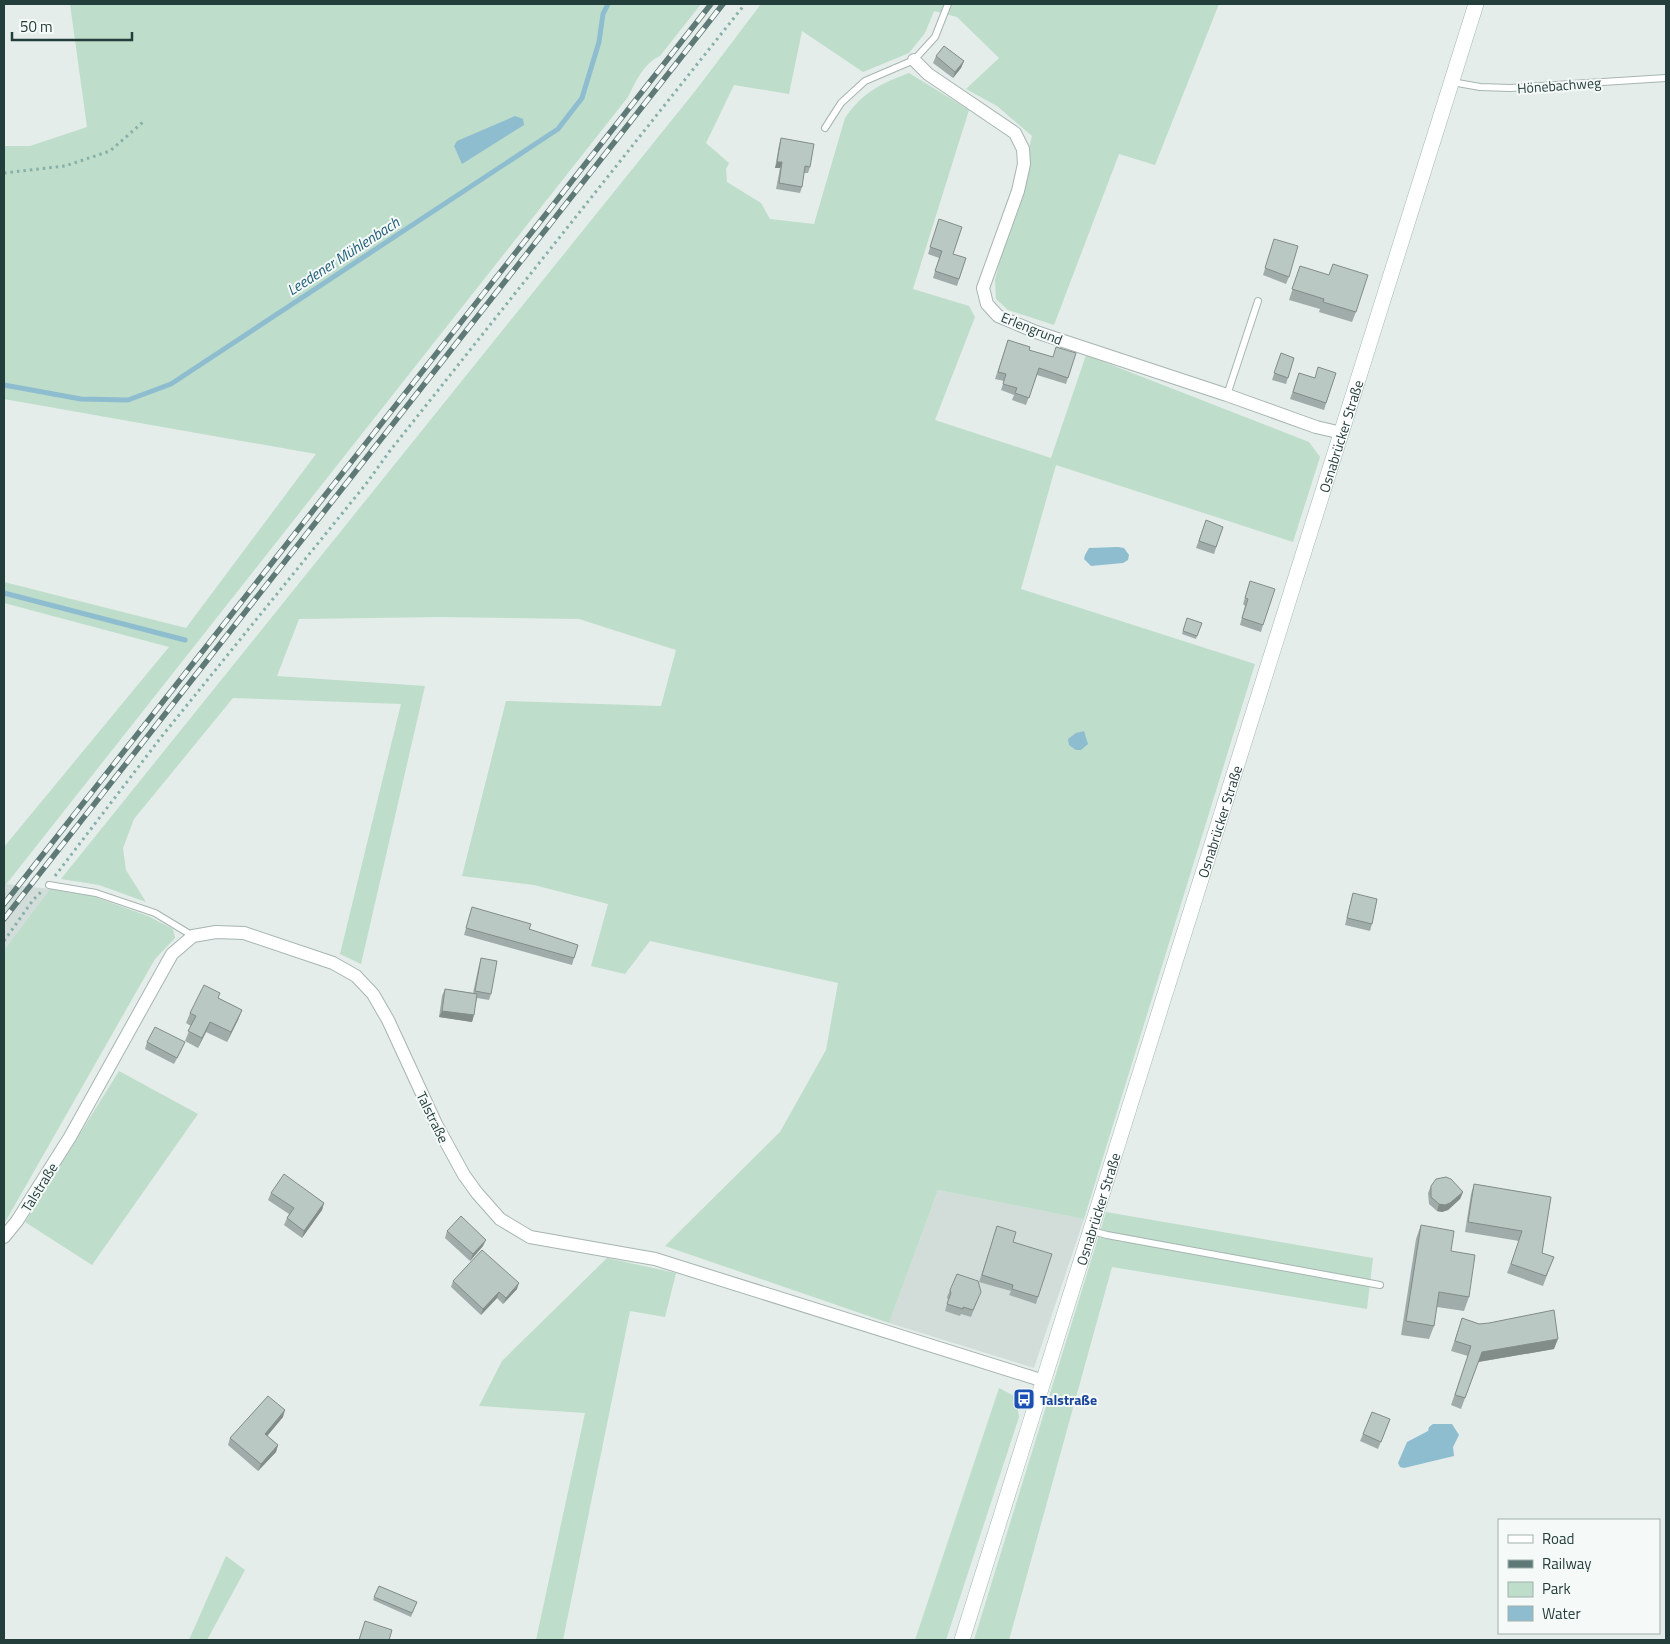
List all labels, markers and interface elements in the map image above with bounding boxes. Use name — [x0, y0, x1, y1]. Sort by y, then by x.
scale bar — [12, 10, 132, 42]
text: 50 m — [20, 15, 53, 38]
street label: Hönebachweg — [1516, 72, 1602, 98]
water label: Leedener Mühlenbach — [282, 211, 404, 301]
street label: Erlengrund — [998, 306, 1066, 350]
street label: Osnabrücker Straße — [1313, 377, 1368, 495]
street label: Osnabrücker Straße — [1192, 762, 1247, 880]
street label: Talstraße — [412, 1088, 454, 1146]
street label: Osnabrücker Straße — [1070, 1150, 1125, 1268]
street label: Talstraße — [16, 1158, 62, 1216]
bus stop icon: Talstraße — [1012, 1387, 1036, 1411]
place label: Talstraße — [1040, 1389, 1097, 1410]
legend — [1498, 1519, 1660, 1634]
text: Road — [1542, 1527, 1574, 1550]
text: Railway — [1542, 1552, 1592, 1575]
text: Park — [1542, 1577, 1571, 1600]
text: Water — [1542, 1602, 1581, 1625]

